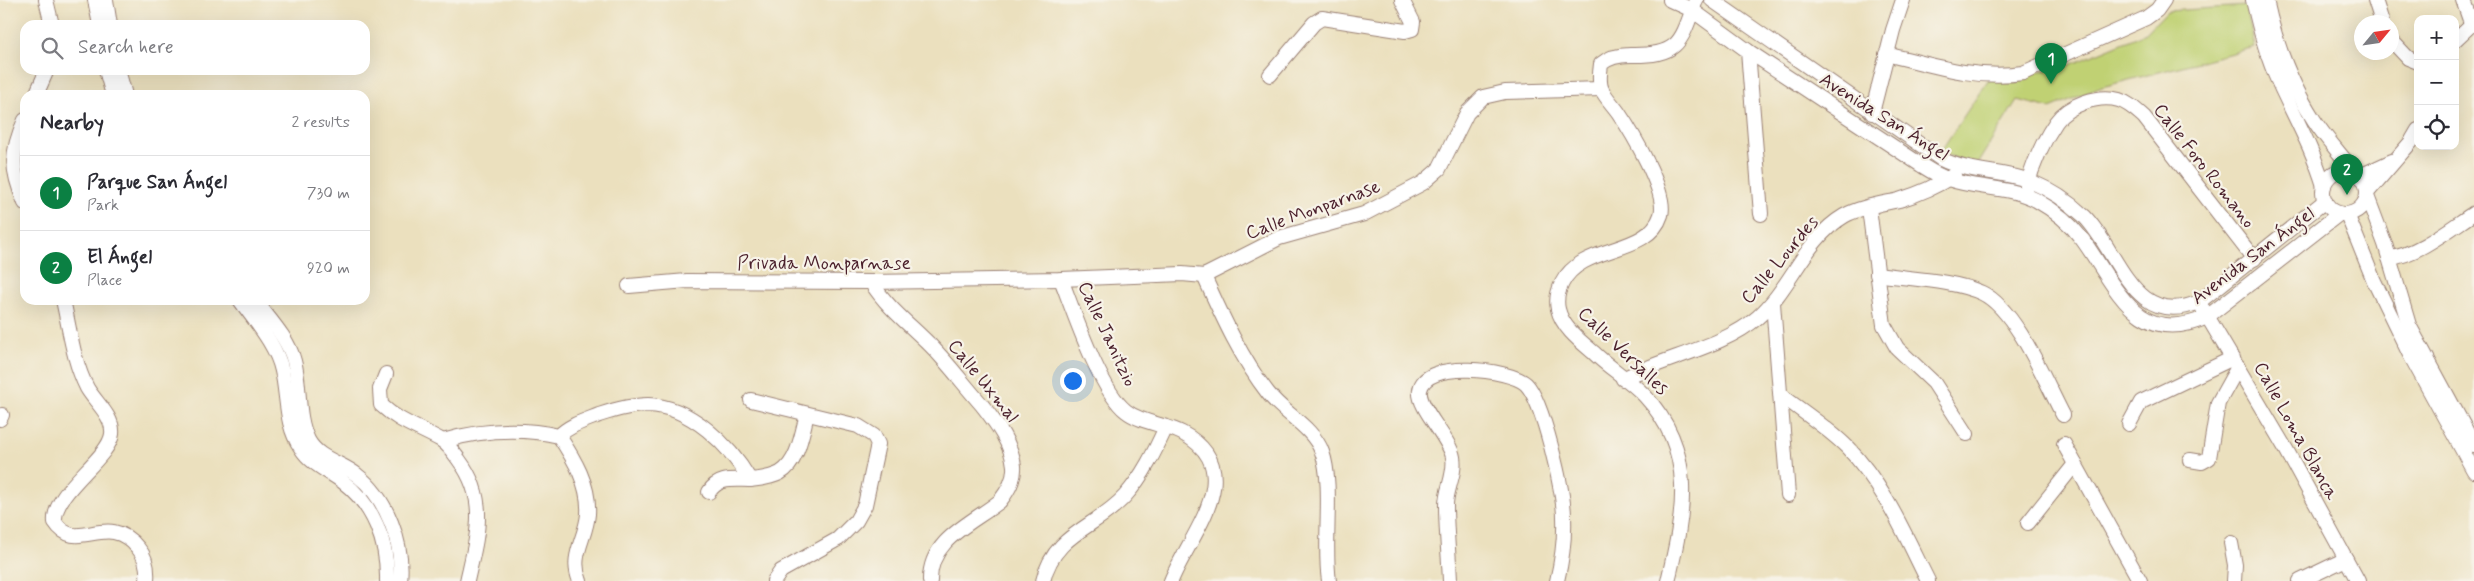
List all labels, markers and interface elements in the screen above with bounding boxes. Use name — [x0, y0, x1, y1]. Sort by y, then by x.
north arrow — [2354, 15, 2399, 60]
map controls — [2414, 15, 2459, 150]
button: + — [2414, 15, 2459, 60]
search box — [20, 20, 370, 75]
icon: search — [38, 34, 66, 62]
text: Search here — [78, 35, 174, 60]
pin: 1 — [2035, 43, 2067, 84]
button: − — [2414, 60, 2459, 105]
street label: Avenida San Ángel — [1813, 66, 1954, 170]
street label: Calle Foro Romano — [2147, 98, 2261, 234]
button: locate — [2414, 105, 2459, 150]
text: Nearby — [40, 109, 104, 137]
text: 2 results — [292, 112, 350, 133]
pin: 2 — [2331, 154, 2363, 195]
text: Parque San Ángel — [87, 170, 227, 195]
street label: Calle Monparnase — [1242, 174, 1384, 246]
text: 1 — [52, 183, 60, 204]
text: 730 m — [307, 183, 350, 204]
text: Park — [87, 195, 119, 216]
street label: Avenida San Ángel — [2186, 200, 2322, 313]
street label: Calle Lourdes — [1736, 210, 1825, 310]
text: El Ángel — [87, 245, 152, 270]
street label: Privada Monparnase — [737, 251, 911, 276]
text: 2 — [52, 258, 60, 279]
text: 920 m — [307, 258, 350, 279]
text: Place — [87, 270, 122, 291]
street label: Calle Janitzio — [1072, 277, 1142, 391]
street label: Calle Versalles — [1572, 301, 1674, 401]
street label: Calle Uxmal — [942, 334, 1024, 428]
street label: Calle Loma Blanca — [2248, 358, 2345, 505]
your location — [1060, 368, 1086, 394]

